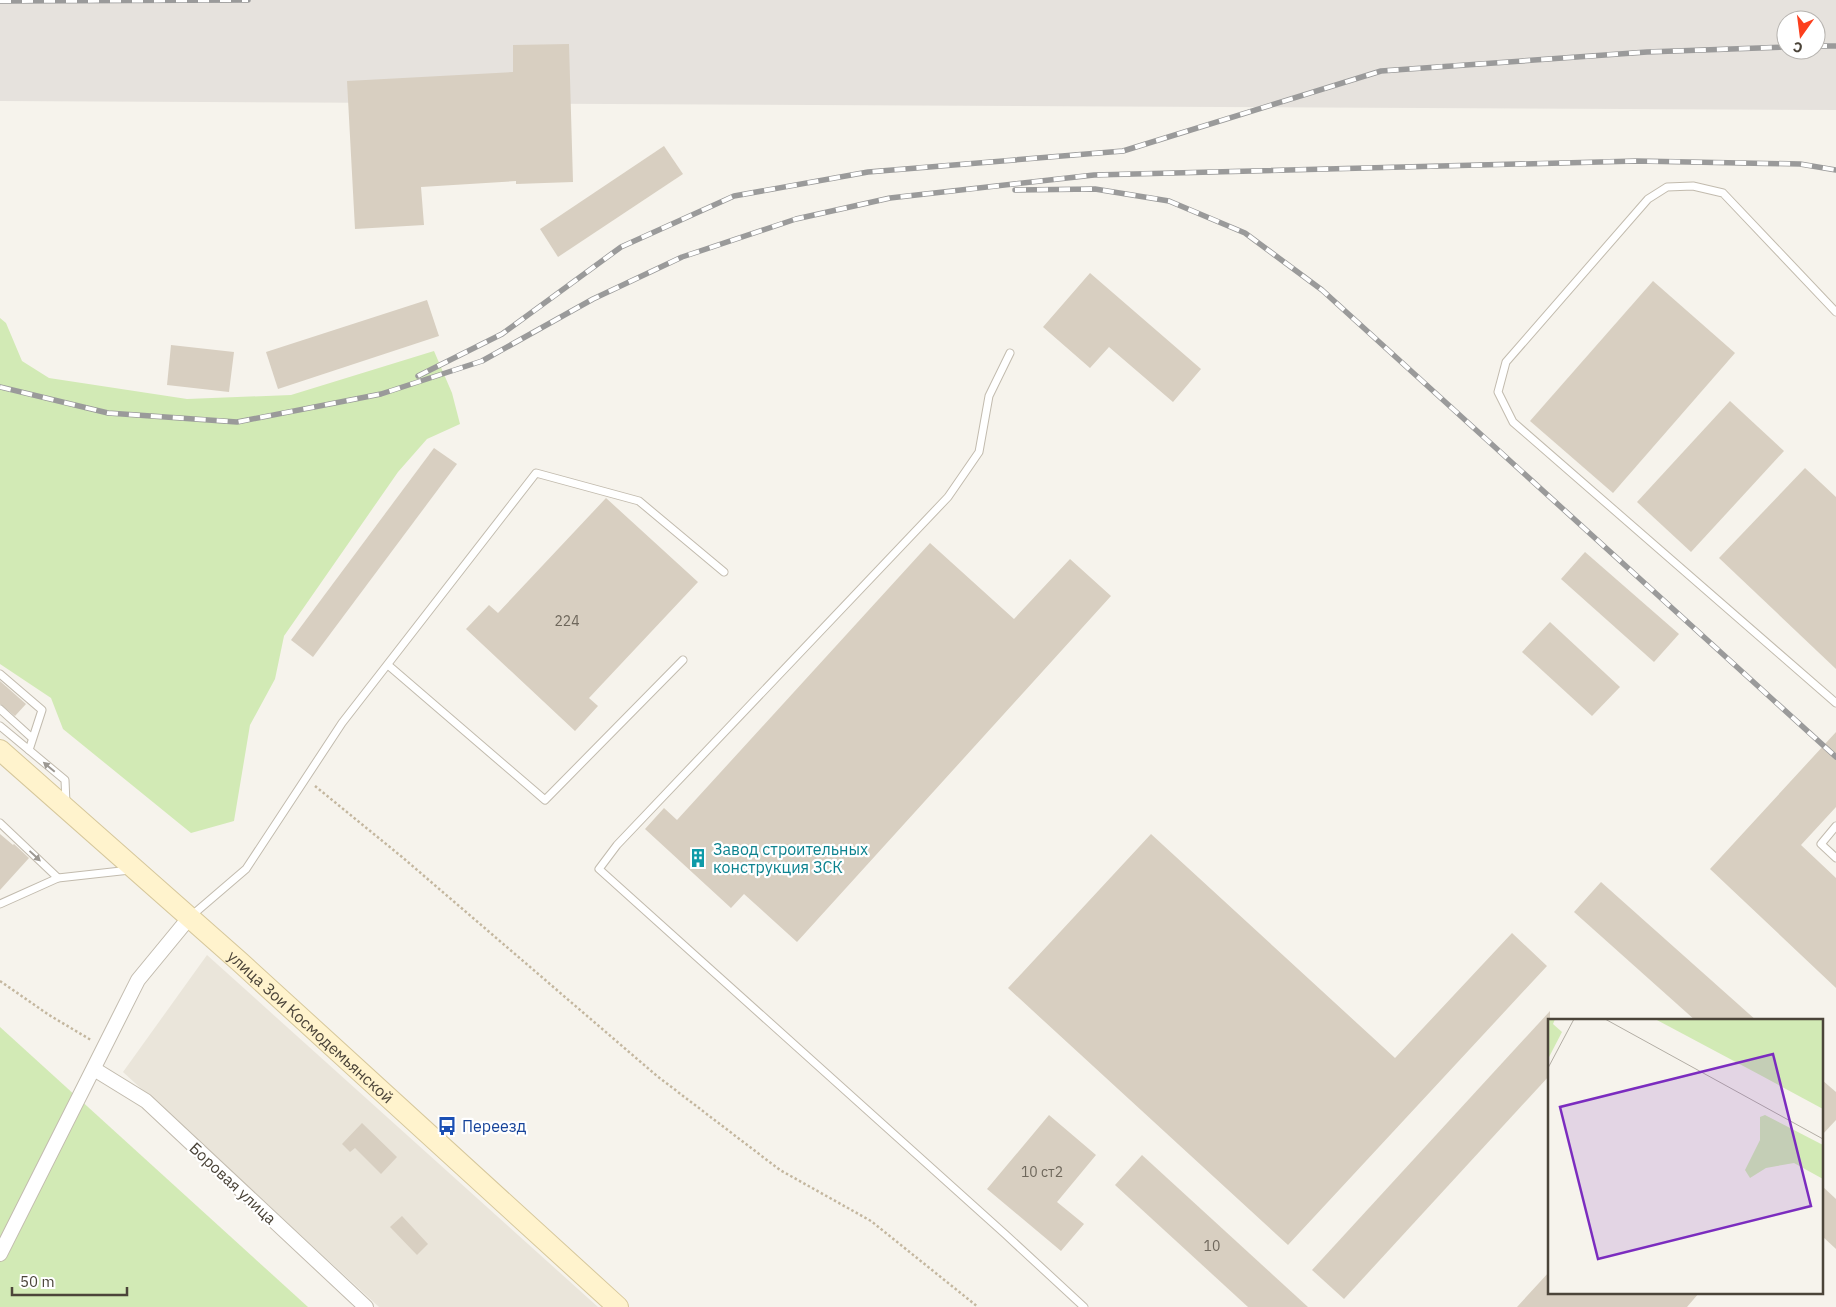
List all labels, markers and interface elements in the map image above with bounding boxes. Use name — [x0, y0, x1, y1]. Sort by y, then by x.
north arrow — [1776, 10, 1826, 60]
text: С — [1791, 38, 1804, 57]
house number: 224 — [554, 612, 580, 630]
one-way arrow — [43, 762, 56, 773]
place label: Завод строительных конструкция ЗСК — [713, 839, 868, 877]
building icon: Завод строительных конструкция ЗСК — [687, 847, 709, 869]
one-way arrow — [29, 850, 41, 862]
street label: улица Зои Космодемьянской — [223, 946, 398, 1107]
inset map — [1548, 1019, 1824, 1294]
bus stop icon: Переезд — [436, 1115, 458, 1137]
place label: Переезд — [462, 1116, 527, 1136]
street label: Боровая улица — [185, 1138, 281, 1229]
house number: 10 ст2 — [1021, 1163, 1063, 1181]
house number: 10 — [1204, 1237, 1220, 1255]
scale bar — [12, 1264, 128, 1296]
text: 50 m — [20, 1272, 55, 1291]

